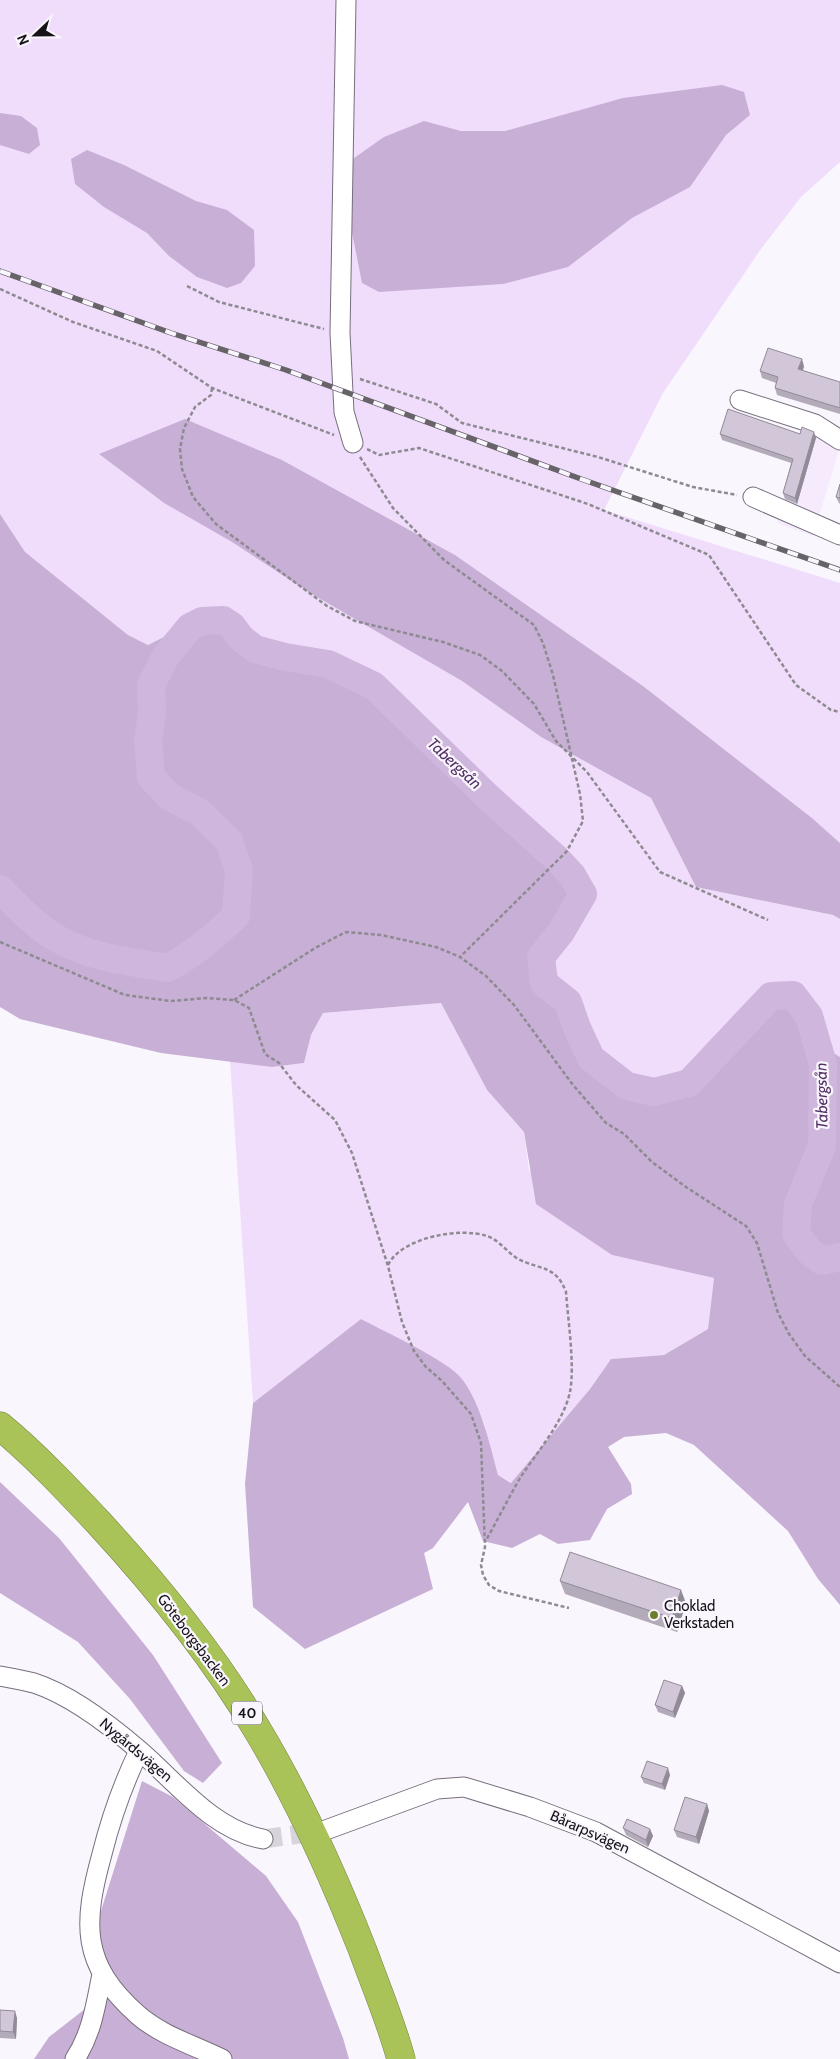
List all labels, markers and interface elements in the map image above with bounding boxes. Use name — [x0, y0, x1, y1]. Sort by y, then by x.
north arrow — [10, 10, 60, 60]
text: N — [13, 32, 33, 48]
water label: Tabergsån — [424, 734, 486, 793]
water label: Tabergsån — [811, 1062, 832, 1130]
street label: Göteborgsbacken — [154, 1590, 234, 1690]
place label: Choklad Verkstaden — [664, 1597, 734, 1632]
marker: Choklad Verkstaden — [648, 1609, 660, 1621]
road number: 40 — [232, 1702, 262, 1725]
street label: Nygårdsvägen — [96, 1714, 176, 1786]
street label: Bårarpsvägen — [547, 1806, 633, 1858]

